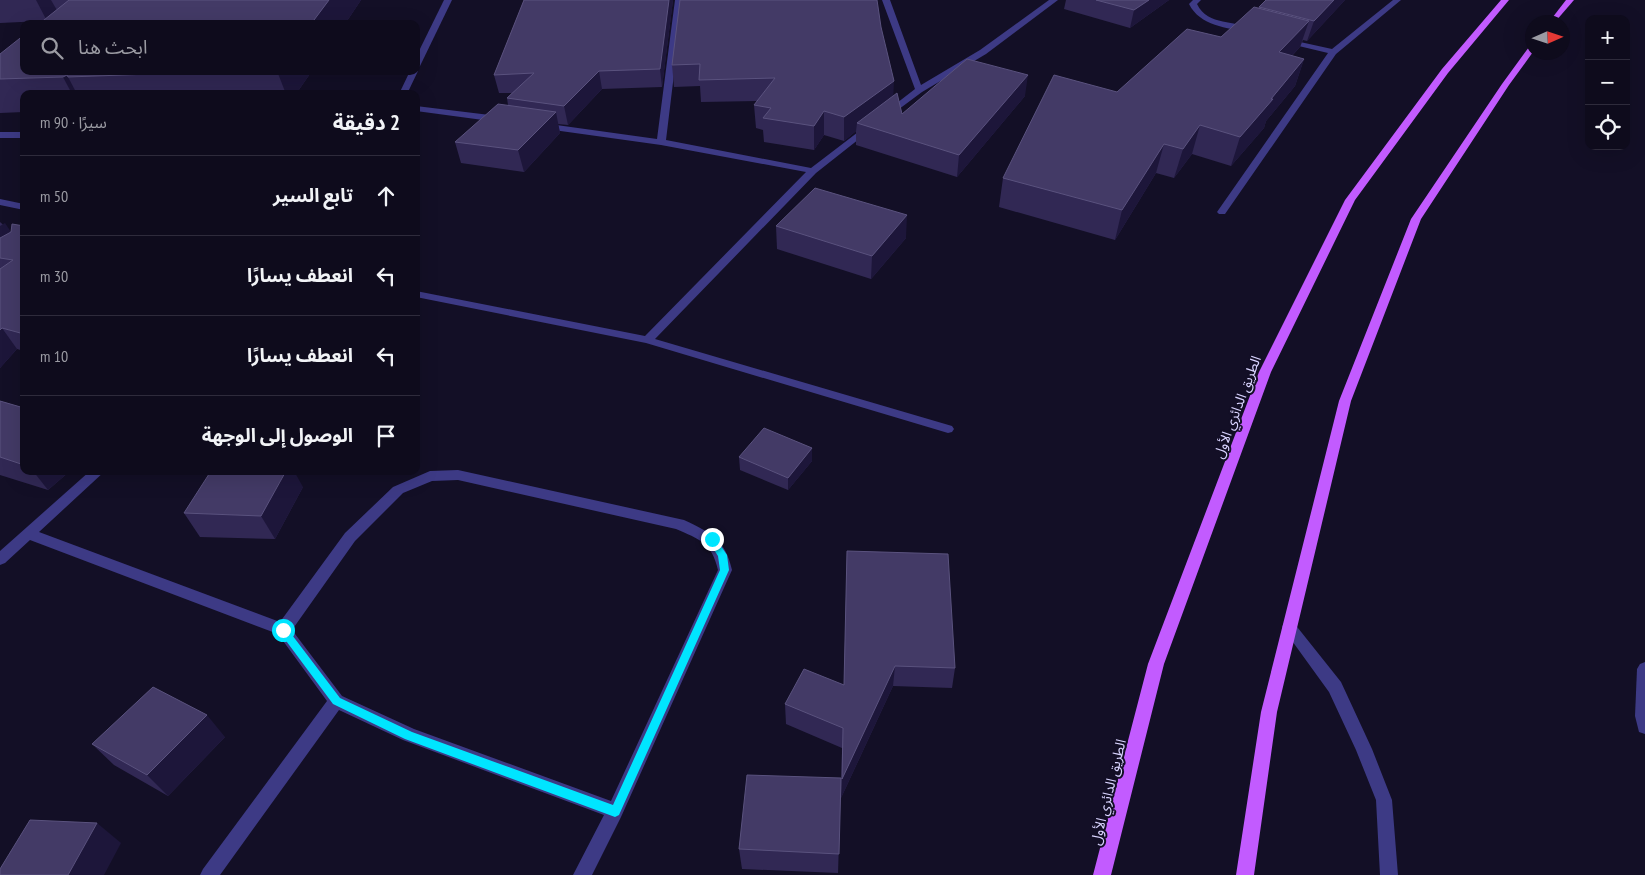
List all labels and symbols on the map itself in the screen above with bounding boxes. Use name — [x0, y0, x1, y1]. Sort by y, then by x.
north arrow — [1525, 15, 1570, 60]
street label: الطريق الدائري الأول — [1209, 353, 1267, 462]
route end — [701, 528, 724, 551]
route start — [272, 619, 295, 642]
street label: الطريق الدائري الأول — [1086, 737, 1132, 847]

